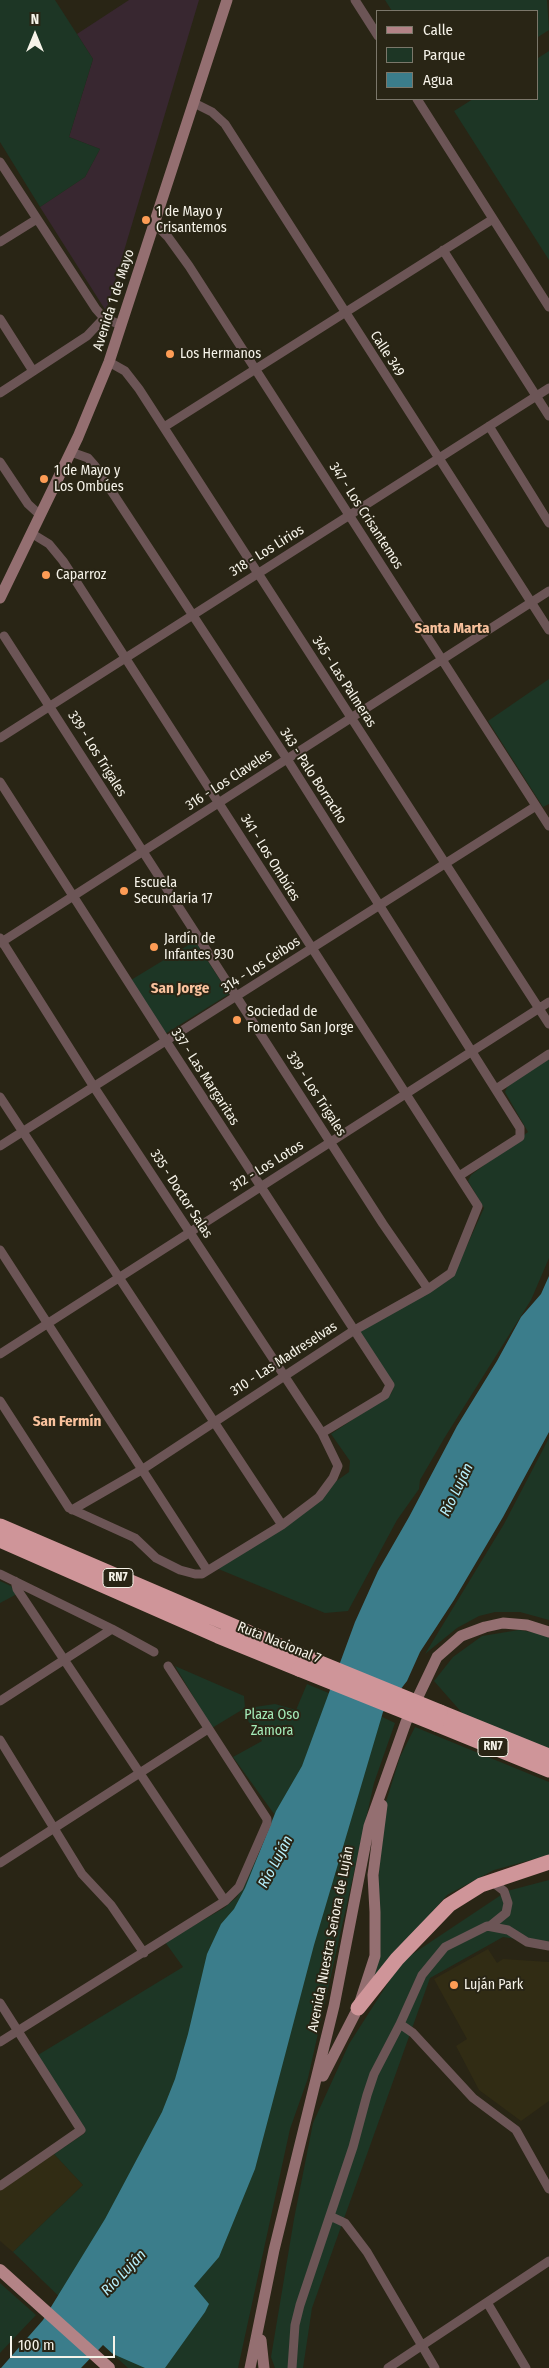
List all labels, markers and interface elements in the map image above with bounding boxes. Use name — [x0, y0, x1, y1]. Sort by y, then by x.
north arrow — [10, 10, 60, 60]
legend — [376, 10, 539, 100]
text: N — [31, 11, 39, 28]
text: Calle — [423, 21, 453, 39]
text: Parque — [423, 46, 466, 64]
text: Agua — [423, 71, 453, 89]
place label: 1 de Mayo y Crisantemos — [156, 204, 227, 236]
marker: 1 de Mayo y Crisantemos — [140, 214, 152, 226]
street label: Avenida 1 de Mayo — [90, 247, 138, 353]
street label: Calle 349 — [366, 328, 408, 380]
place label: Los Hermanos — [180, 346, 261, 362]
marker: Los Hermanos — [164, 348, 176, 360]
street label: 347 - Los Crisantemos — [325, 460, 407, 572]
place label: 1 de Mayo y Los Ombúes — [54, 463, 124, 496]
marker: 1 de Mayo y Los Ombúes — [38, 473, 50, 485]
street label: 318 - Los Lirios — [227, 522, 307, 580]
place label: Caparroz — [56, 567, 106, 583]
marker: Caparroz — [40, 569, 52, 581]
district label: Santa Marta — [414, 620, 490, 638]
street label: 345 - Las Palmeras — [308, 633, 380, 731]
street label: 339 - Los Trigales — [64, 708, 130, 800]
street label: 343 - Palo Borracho — [276, 725, 350, 827]
street label: 316 - Los Claveles — [183, 746, 275, 814]
street label: 341 - Los Ombúes — [237, 811, 303, 905]
place label: Escuela Secundaria 17 — [134, 875, 212, 908]
marker: Escuela Secundaria 17 — [118, 885, 130, 897]
place label: Jardín de Infantes 930 — [164, 931, 234, 964]
street label: 314 - Los Ceibos — [218, 933, 304, 997]
marker: Jardín de Infantes 930 — [148, 941, 160, 953]
district label: San Jorge — [151, 980, 209, 998]
place label: Sociedad de Fomento San Jorge — [247, 1004, 354, 1036]
marker: Sociedad de Fomento San Jorge — [231, 1014, 243, 1026]
street label: 337 - Las Margaritas — [167, 1025, 243, 1129]
street label: 339 - Los Trigales — [282, 1049, 350, 1139]
street label: 312 - Los Lotos — [227, 1137, 307, 1195]
street label: 335 - Doctor Salas — [146, 1147, 216, 1241]
street label: 310 - Las Madreselvas — [228, 1318, 340, 1400]
district label: San Fermín — [33, 1413, 101, 1431]
water label: Río Luján — [436, 1461, 478, 1519]
road number: RN7 — [103, 1569, 133, 1588]
street label: Ruta Nacional 7 — [235, 1619, 323, 1667]
park label: Plaza Oso Zamora — [244, 1707, 300, 1740]
road number: RN7 — [478, 1738, 508, 1756]
water label: Río Luján — [255, 1833, 297, 1891]
street label: Avenida Nuestra Señora de Luján — [305, 1845, 357, 2033]
place label: Luján Park — [464, 1977, 523, 1993]
marker: Luján Park — [448, 1979, 460, 1991]
water label: Río Luján — [98, 2246, 150, 2300]
scale bar — [12, 2326, 118, 2358]
text: 100 m — [18, 2336, 55, 2354]

